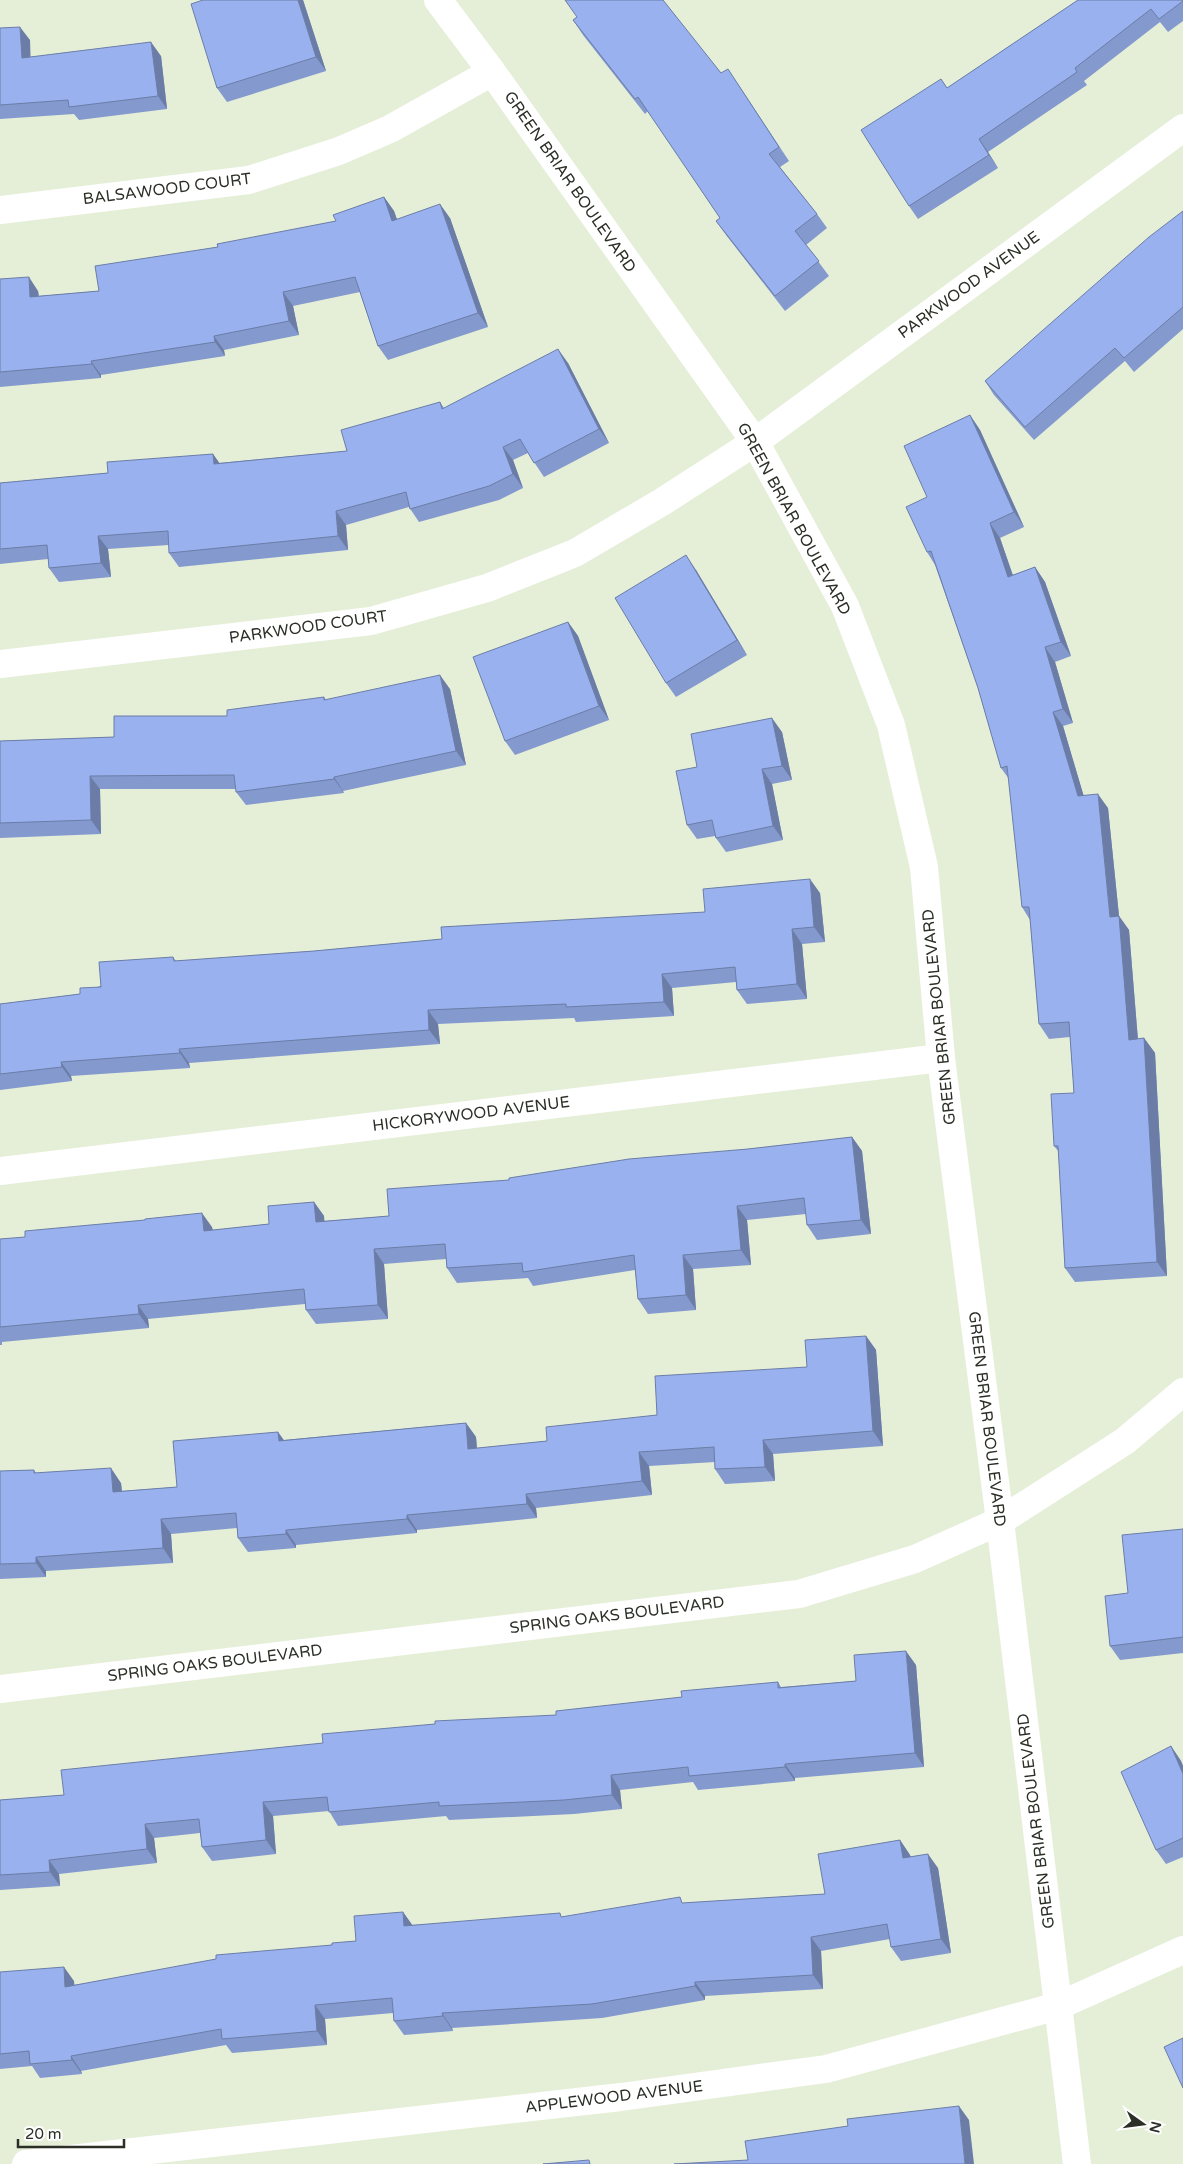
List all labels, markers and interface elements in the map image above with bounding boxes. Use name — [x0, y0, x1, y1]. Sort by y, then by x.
street label: GREEN BRIAR BOULEVARD — [500, 87, 640, 277]
street label: BALSAWOOD COURT — [82, 169, 253, 209]
street label: PARKWOOD AVENUE — [894, 227, 1044, 343]
street label: GREEN BRIAR BOULEVARD — [733, 419, 855, 619]
street label: PARKWOOD COURT — [228, 606, 389, 648]
street label: GREEN BRIAR BOULEVARD — [918, 908, 960, 1126]
street label: HICKORYWOOD AVENUE — [371, 1092, 571, 1136]
street label: GREEN BRIAR BOULEVARD — [964, 1310, 1010, 1528]
street label: SPRING OAKS BOULEVARD — [508, 1592, 726, 1638]
street label: SPRING OAKS BOULEVARD — [106, 1640, 324, 1686]
street label: GREEN BRIAR BOULEVARD — [1013, 1712, 1059, 1930]
street label: APPLEWOOD AVENUE — [524, 2076, 704, 2118]
north arrow — [1118, 2099, 1168, 2149]
scale bar — [18, 2116, 124, 2148]
text: N — [1146, 2120, 1165, 2135]
text: 20 m — [25, 2125, 62, 2143]

